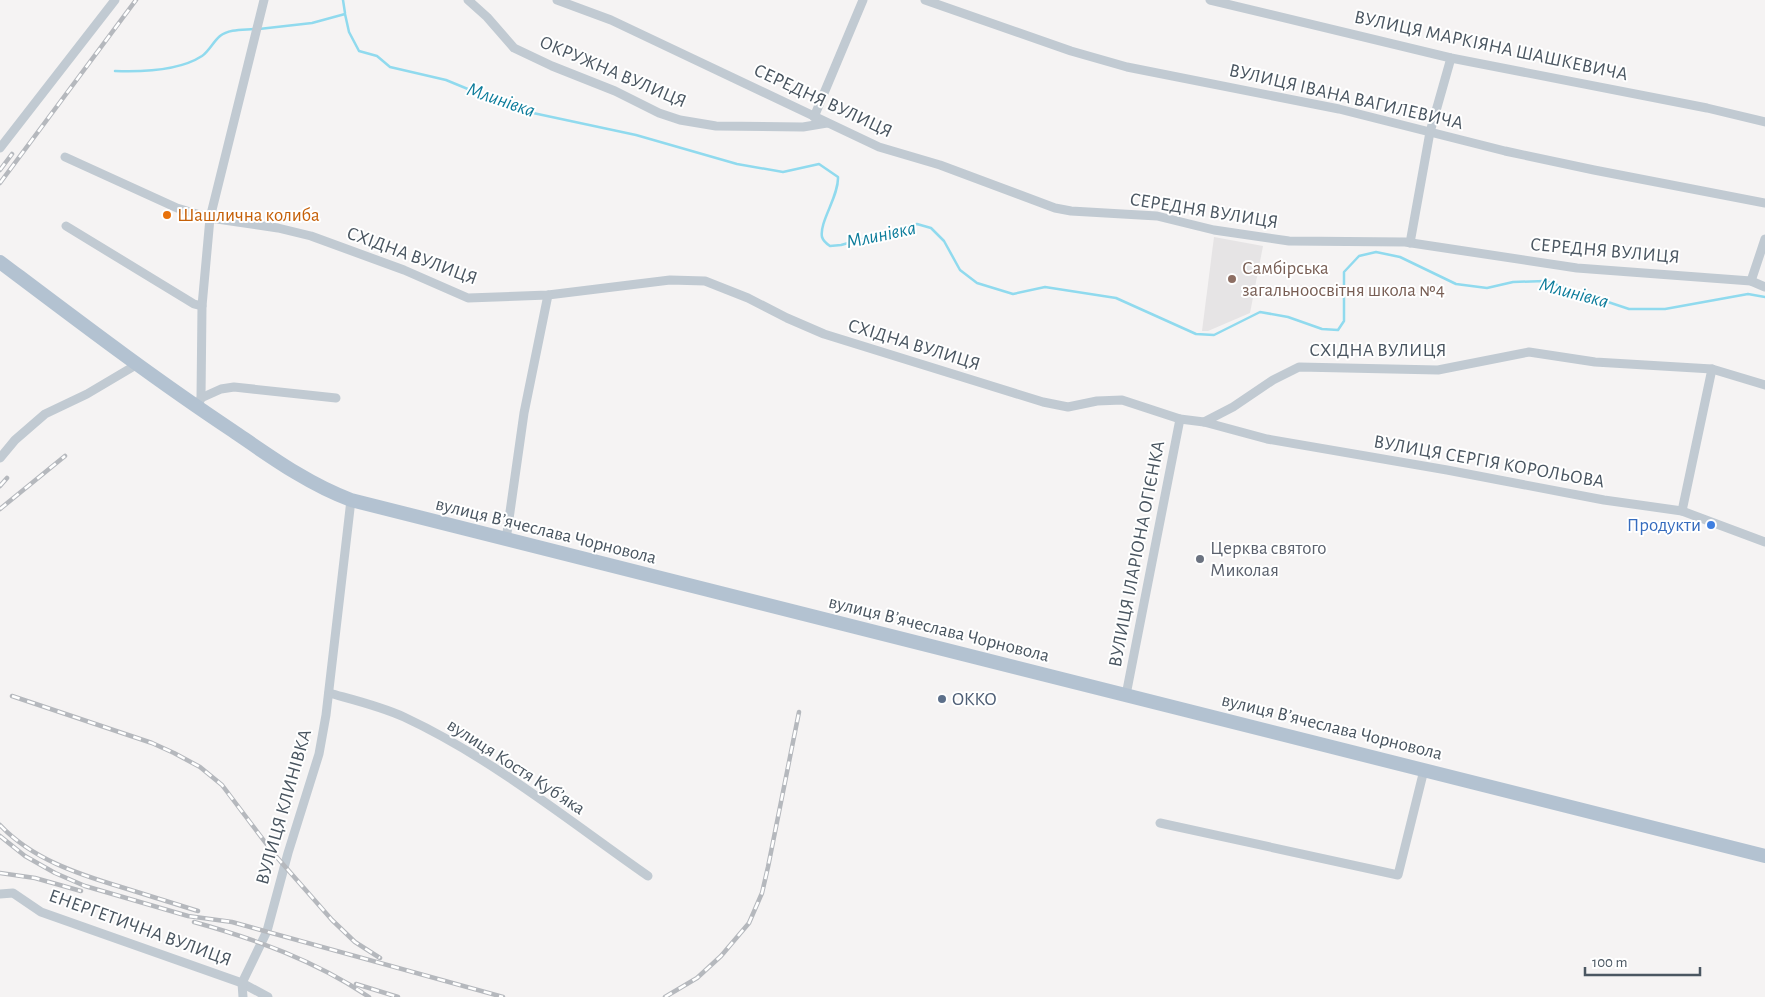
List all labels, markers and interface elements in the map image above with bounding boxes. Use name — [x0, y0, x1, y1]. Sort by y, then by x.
street label: ВУЛИЦЯ МАРКІЯНА ШАШКЕВИЧА — [1353, 8, 1629, 84]
street label: ОКРУЖНА ВУЛИЦЯ — [537, 32, 689, 112]
street label: СЕРЕДНЯ ВУЛИЦЯ — [751, 61, 895, 141]
street label: ВУЛИЦЯ ІВАНА ВАГИЛЕВИЧА — [1227, 61, 1465, 133]
water label: Млинівка — [464, 79, 538, 121]
street label: СЕРЕДНЯ ВУЛИЦЯ — [1128, 190, 1280, 232]
place label: Шашлична колиба — [177, 206, 320, 225]
marker: Шашлична колиба — [161, 209, 173, 221]
water label: Млинівка — [844, 218, 918, 252]
street label: СХІДНА ВУЛИЦЯ — [344, 224, 480, 288]
street label: СЕРЕДНЯ ВУЛИЦЯ — [1529, 235, 1681, 267]
place label: Самбірська загальноосвітня школа №4 — [1242, 259, 1445, 300]
marker: Самбірська загальноосвітня школа №4 — [1226, 273, 1238, 285]
water label: Млинівка — [1537, 274, 1611, 312]
street label: СХІДНА ВУЛИЦЯ — [846, 316, 982, 374]
street label: СХІДНА ВУЛИЦЯ — [1309, 341, 1447, 360]
street label: ВУЛИЦЯ СЕРГІЯ КОРОЛЬОВА — [1372, 432, 1606, 492]
street label: ВУЛИЦЯ ІЛАРІОНА ОГІЄНКА — [1106, 439, 1168, 669]
street label: вулиця Вʼячеслава Чорновола — [434, 494, 659, 568]
place label: Продукти — [1627, 516, 1701, 535]
marker: Продукти — [1705, 519, 1717, 531]
place label: Церква святого Миколая — [1210, 539, 1327, 580]
marker: Церква святого Миколая — [1194, 553, 1206, 565]
street label: вулиця Вʼячеслава Чорновола — [827, 592, 1052, 666]
place label: OKKO — [952, 690, 997, 709]
street label: вулиця Вʼячеслава Чорновола — [1220, 690, 1445, 764]
marker: OKKO — [936, 693, 948, 705]
street label: вулиця Костя Кубʼяка — [444, 715, 589, 819]
street label: ВУЛИЦЯ КЛИНІВКА — [253, 727, 315, 887]
street label: ЕНЕРГЕТИЧНА ВУЛИЦЯ — [46, 886, 234, 970]
scale bar — [1585, 944, 1700, 976]
text: 100 m — [1592, 955, 1627, 970]

